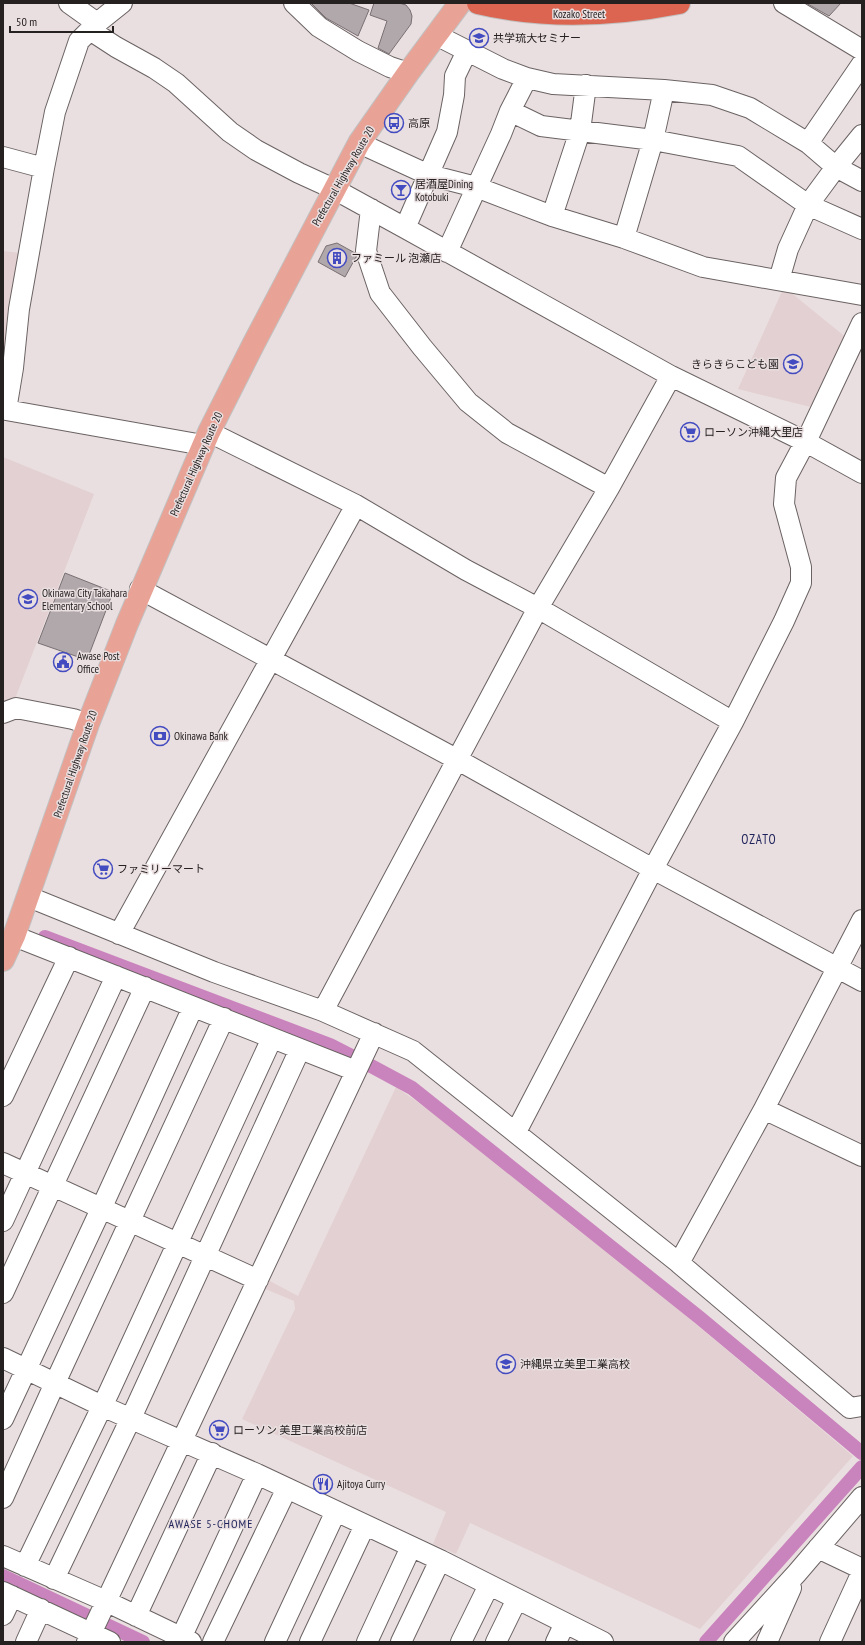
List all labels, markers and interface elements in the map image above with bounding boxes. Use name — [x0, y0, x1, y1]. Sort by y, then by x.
street label: Kozako Street — [553, 7, 605, 21]
scale bar — [10, 8, 113, 34]
text: 50 m — [16, 14, 37, 29]
school or university icon: 共学琉大セミナー — [468, 27, 490, 49]
place label: 共学琉大セミナー — [493, 31, 581, 45]
bus stop icon: 高原 — [383, 112, 405, 134]
place label: 高原 — [408, 116, 430, 130]
street label: Prefectural Highway Route 20 — [309, 124, 377, 228]
place label: 居酒屋Dining Kotobuki — [415, 177, 473, 204]
bar icon: 居酒屋Dining Kotobuki — [390, 179, 412, 201]
building icon: ファミール 泡瀬店 — [326, 247, 348, 269]
place label: ファミール 泡瀬店 — [351, 251, 441, 265]
school or university icon: きらきらこども園 — [782, 353, 804, 375]
place label: きらきらこども園 — [691, 357, 779, 371]
street label: Prefectural Highway Route 20 — [167, 410, 225, 518]
supermarket icon: ローソン沖縄大里店 — [679, 421, 701, 443]
place label: ローソン沖縄大里店 — [704, 425, 803, 439]
place label: Okinawa City Takahara Elementary School — [42, 586, 127, 613]
school or university icon: Okinawa City Takahara Elementary School — [17, 588, 39, 610]
place label: Awase Post Office — [77, 649, 120, 676]
public building icon: Awase Post Office — [52, 651, 74, 673]
street label: Prefectural Highway Route 20 — [50, 709, 100, 819]
bank icon: Okinawa Bank — [149, 725, 171, 747]
place label: Okinawa Bank — [174, 729, 229, 743]
district label: OZATO — [741, 831, 777, 848]
supermarket icon: ファミリーマート — [92, 858, 114, 880]
place label: ファミリーマート — [117, 862, 205, 876]
school or university icon: 沖縄県立美里工業高校 — [495, 1353, 517, 1375]
place label: 沖縄県立美里工業高校 — [520, 1357, 630, 1371]
supermarket icon: ローソン 美里工業高校前店 — [208, 1419, 230, 1441]
place label: ローソン 美里工業高校前店 — [233, 1423, 367, 1437]
restaurant icon: Ajitoya Curry — [312, 1473, 334, 1495]
place label: Ajitoya Curry — [337, 1477, 386, 1491]
district label: AWASE 5-CHOME — [169, 1516, 253, 1531]

